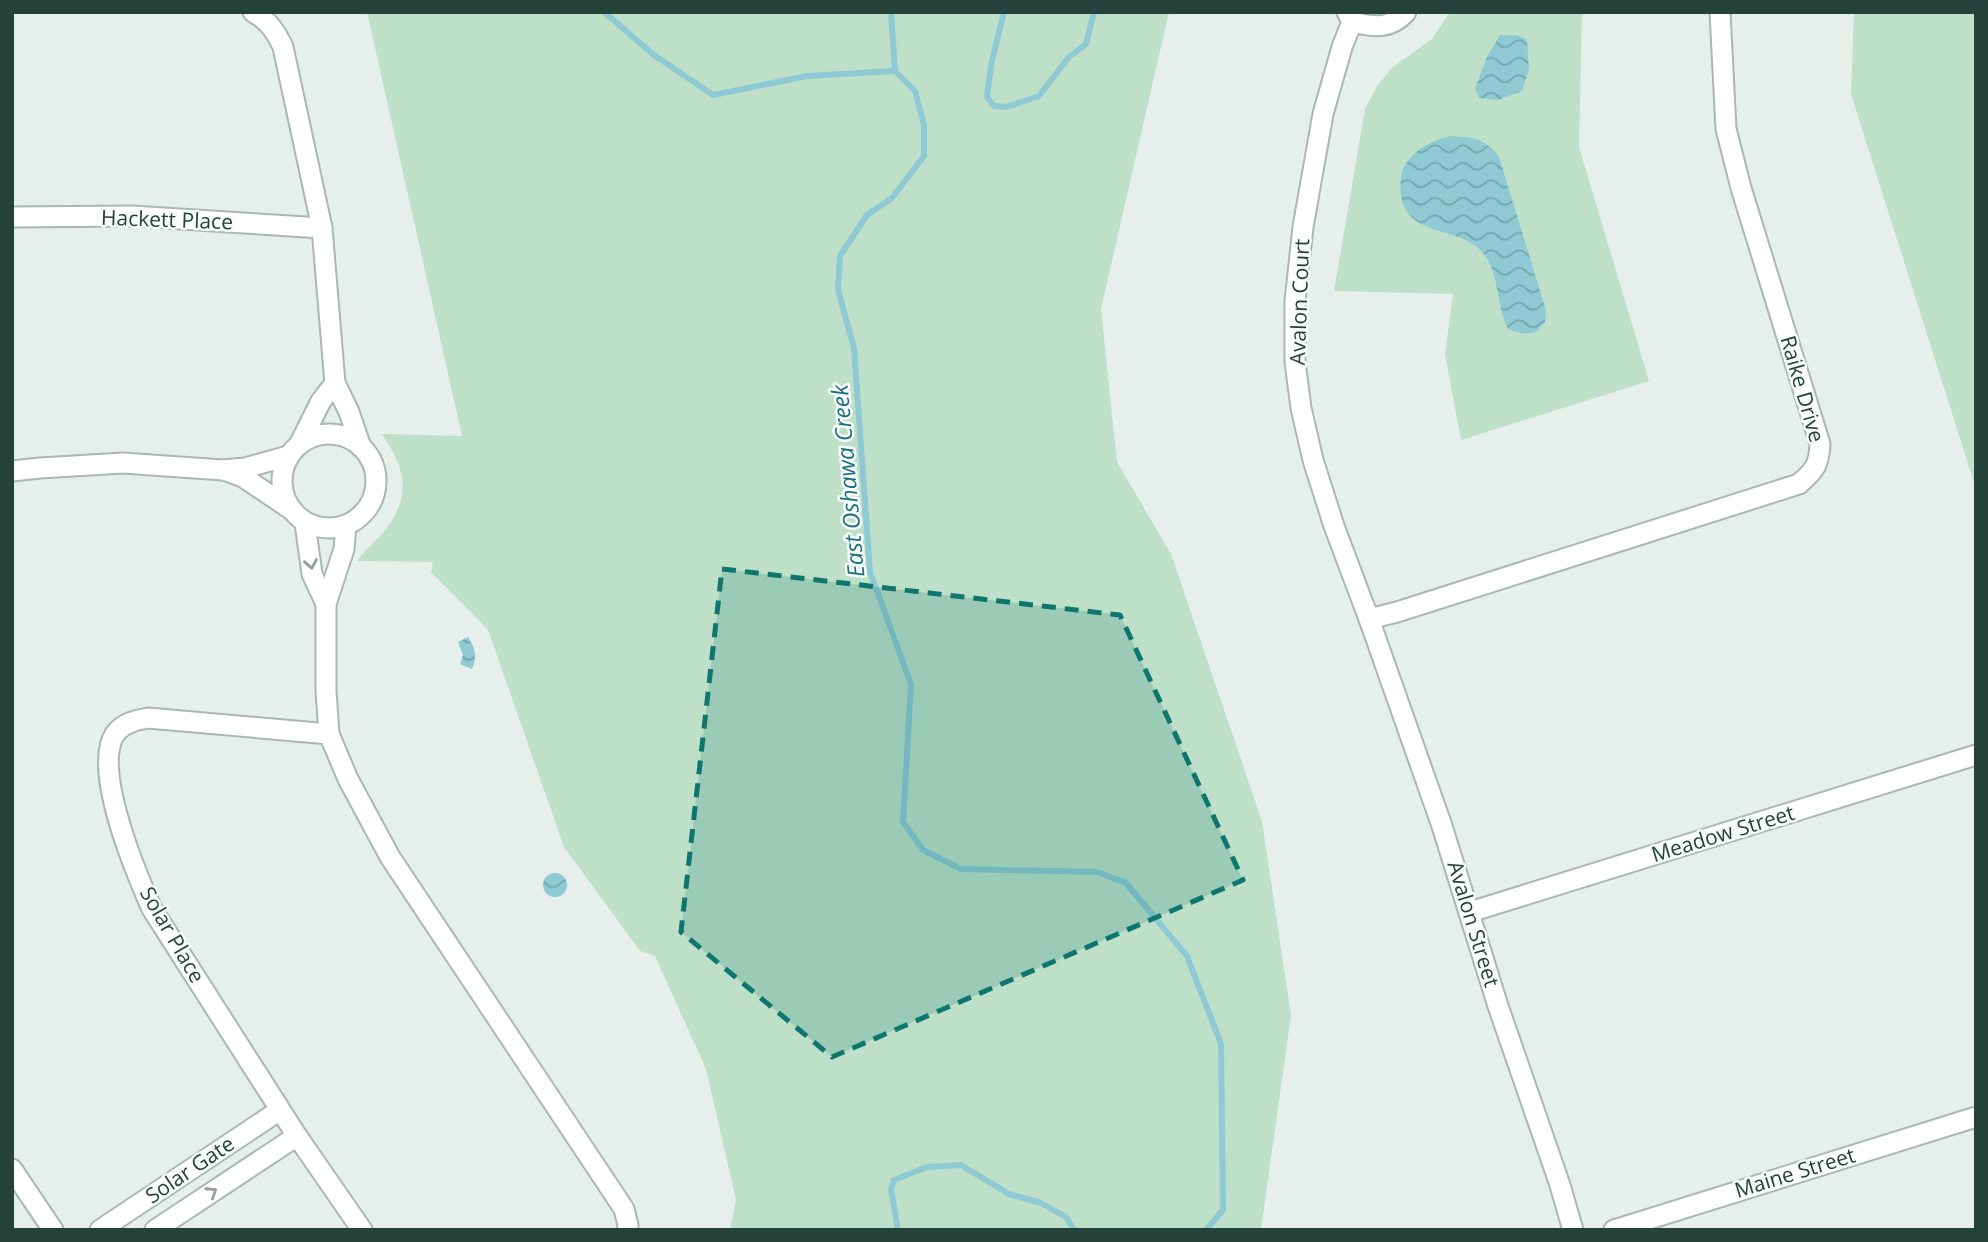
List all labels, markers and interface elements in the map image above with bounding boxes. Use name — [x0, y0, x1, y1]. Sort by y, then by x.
street label: Hackett Place — [101, 203, 233, 235]
street label: Avalon Court — [1283, 238, 1315, 366]
street label: Raike Drive — [1774, 332, 1832, 445]
water label: East Oshawa Creek — [823, 383, 871, 579]
one-way arrow — [303, 558, 318, 570]
street label: Meadow Street — [1648, 798, 1798, 868]
street label: Avalon Street — [1442, 857, 1506, 990]
street label: Solar Place — [134, 881, 212, 988]
street label: Solar Gate — [140, 1129, 239, 1209]
street label: Maine Street — [1731, 1140, 1858, 1204]
one-way arrow — [204, 1188, 217, 1201]

